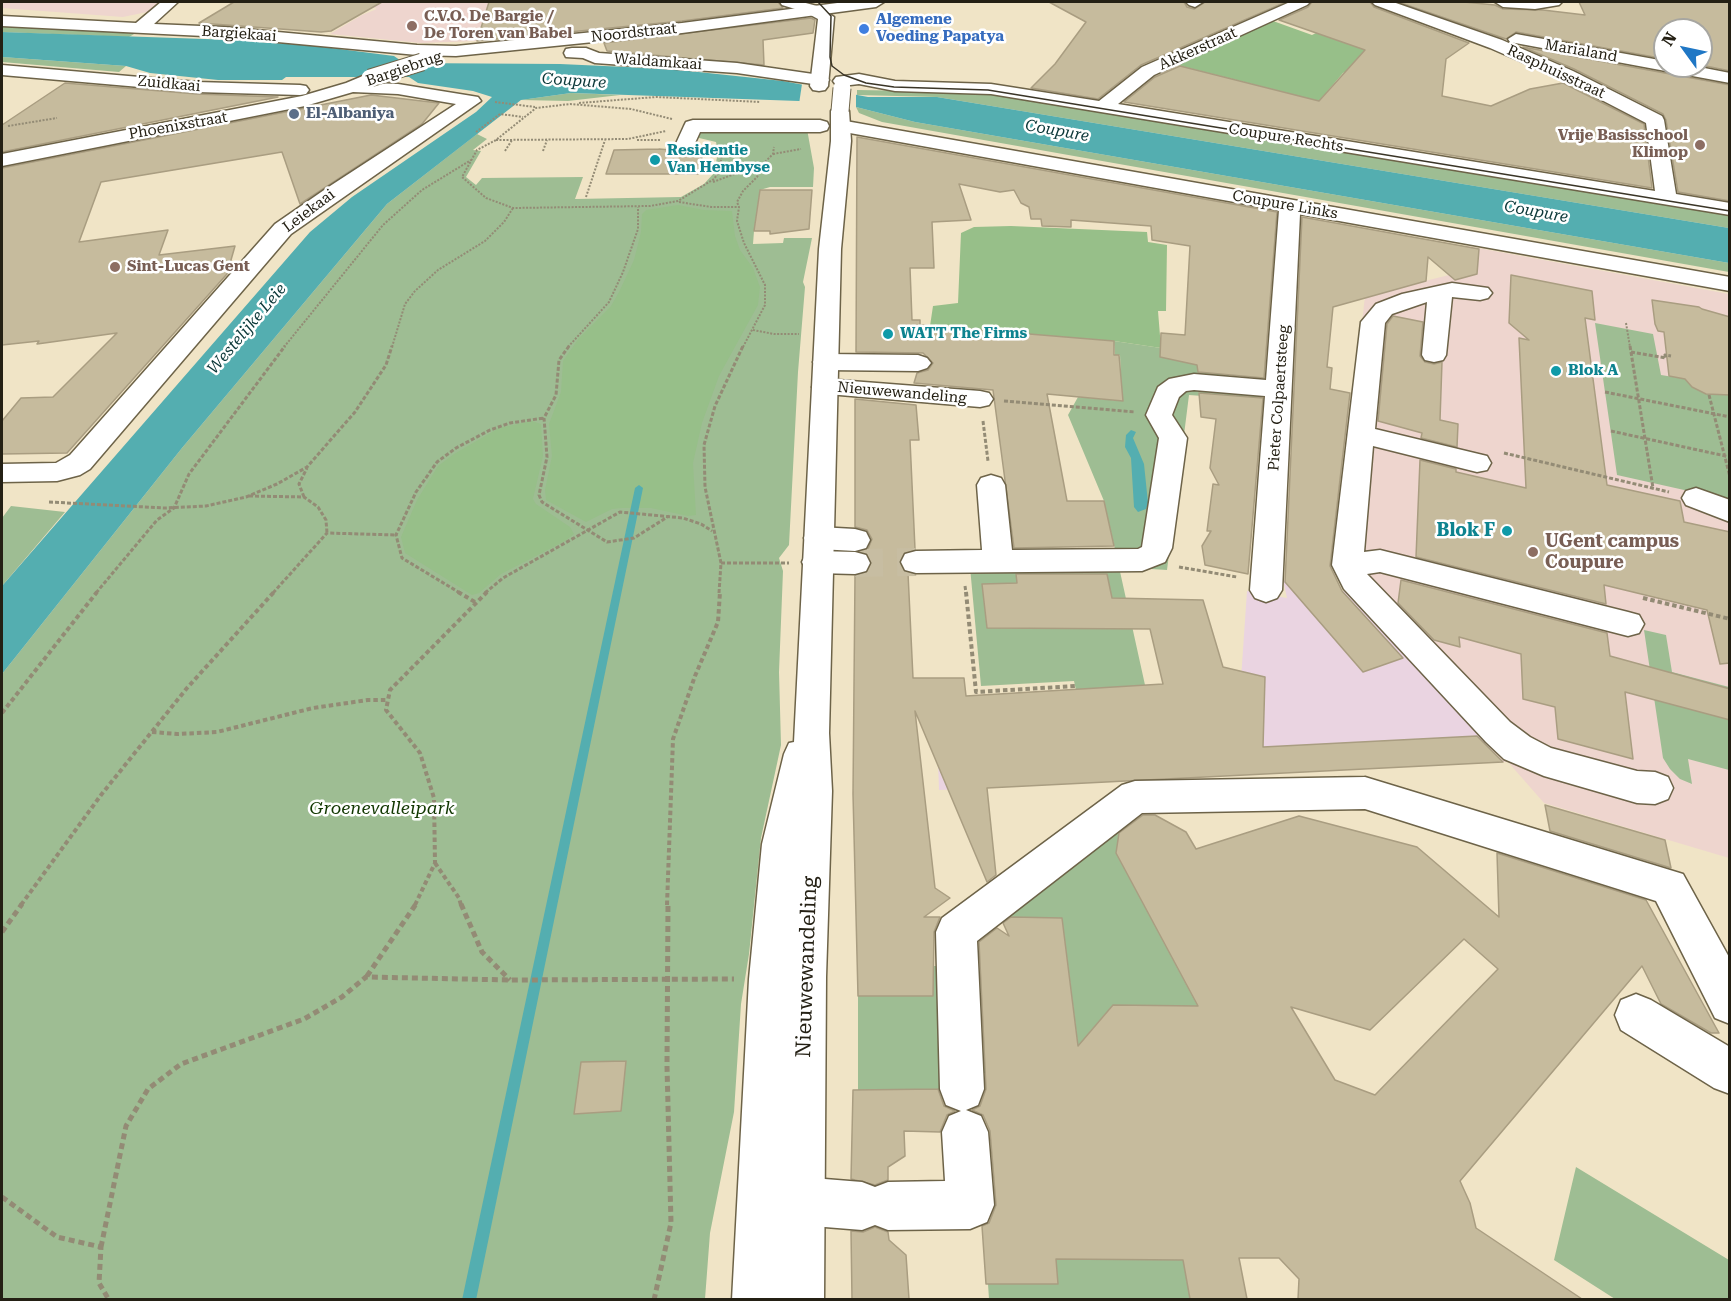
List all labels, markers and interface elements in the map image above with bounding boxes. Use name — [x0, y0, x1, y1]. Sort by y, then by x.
place label: C.V.O. De Bargie / De Toren van Babel — [424, 8, 572, 43]
place label: Algemene Voeding Papatya — [876, 11, 1004, 46]
north arrow — [1653, 18, 1713, 78]
marker: C.V.O. De Bargie / De Toren van Babel — [405, 19, 419, 33]
street label: Noordstraat — [590, 20, 678, 46]
street label: Bargiekaai — [201, 22, 277, 46]
marker: Algemene Voeding Papatya — [857, 22, 871, 36]
street label: Akkerstraat — [1156, 24, 1240, 74]
text: N — [1658, 29, 1680, 49]
street label: Marialand — [1543, 36, 1619, 66]
street label: Rasphuisstraat — [1504, 41, 1608, 103]
street label: Bargiebrug — [364, 48, 444, 90]
street label: Waldamkaai — [613, 50, 703, 74]
water label: Coupure — [541, 69, 607, 93]
street label: Zuidkaai — [137, 72, 201, 96]
place label: El-Albaniya — [306, 105, 394, 123]
marker: El-Albaniya — [287, 107, 301, 121]
street label: Phoenixstraat — [127, 108, 229, 144]
water label: Coupure — [1024, 116, 1090, 146]
street label: Coupure Rechts — [1227, 120, 1345, 156]
place label: Vrije Basisschool Klimop — [1558, 127, 1688, 162]
marker: Vrije Basisschool Klimop — [1693, 138, 1707, 152]
place label: Residentie Van Hembyse — [667, 142, 770, 177]
marker: Residentie Van Hembyse — [648, 153, 662, 167]
street label: Leiekaai — [279, 186, 339, 236]
street label: Coupure Links — [1231, 187, 1339, 223]
water label: Coupure — [1503, 197, 1569, 227]
place label: Sint-Lucas Gent — [127, 258, 250, 276]
marker: Sint-Lucas Gent — [108, 260, 122, 274]
water label: Westelijke Leie — [204, 280, 290, 378]
street label: Pieter Colpaertsteeg — [1265, 324, 1293, 472]
place label: WATT The Firms — [900, 325, 1027, 343]
marker: WATT The Firms — [881, 327, 895, 341]
place label: Blok A — [1568, 362, 1618, 380]
marker: Blok A — [1549, 364, 1563, 378]
street label: Nieuwewandeling — [837, 378, 967, 408]
place label: Blok F — [1436, 520, 1495, 542]
marker: Blok F — [1500, 524, 1514, 538]
place label: UGent campus Coupure — [1545, 531, 1679, 574]
marker: UGent campus Coupure — [1526, 545, 1540, 559]
park label: Groenevalleipark — [310, 798, 454, 820]
street label: Nieuwewandeling — [791, 876, 823, 1058]

